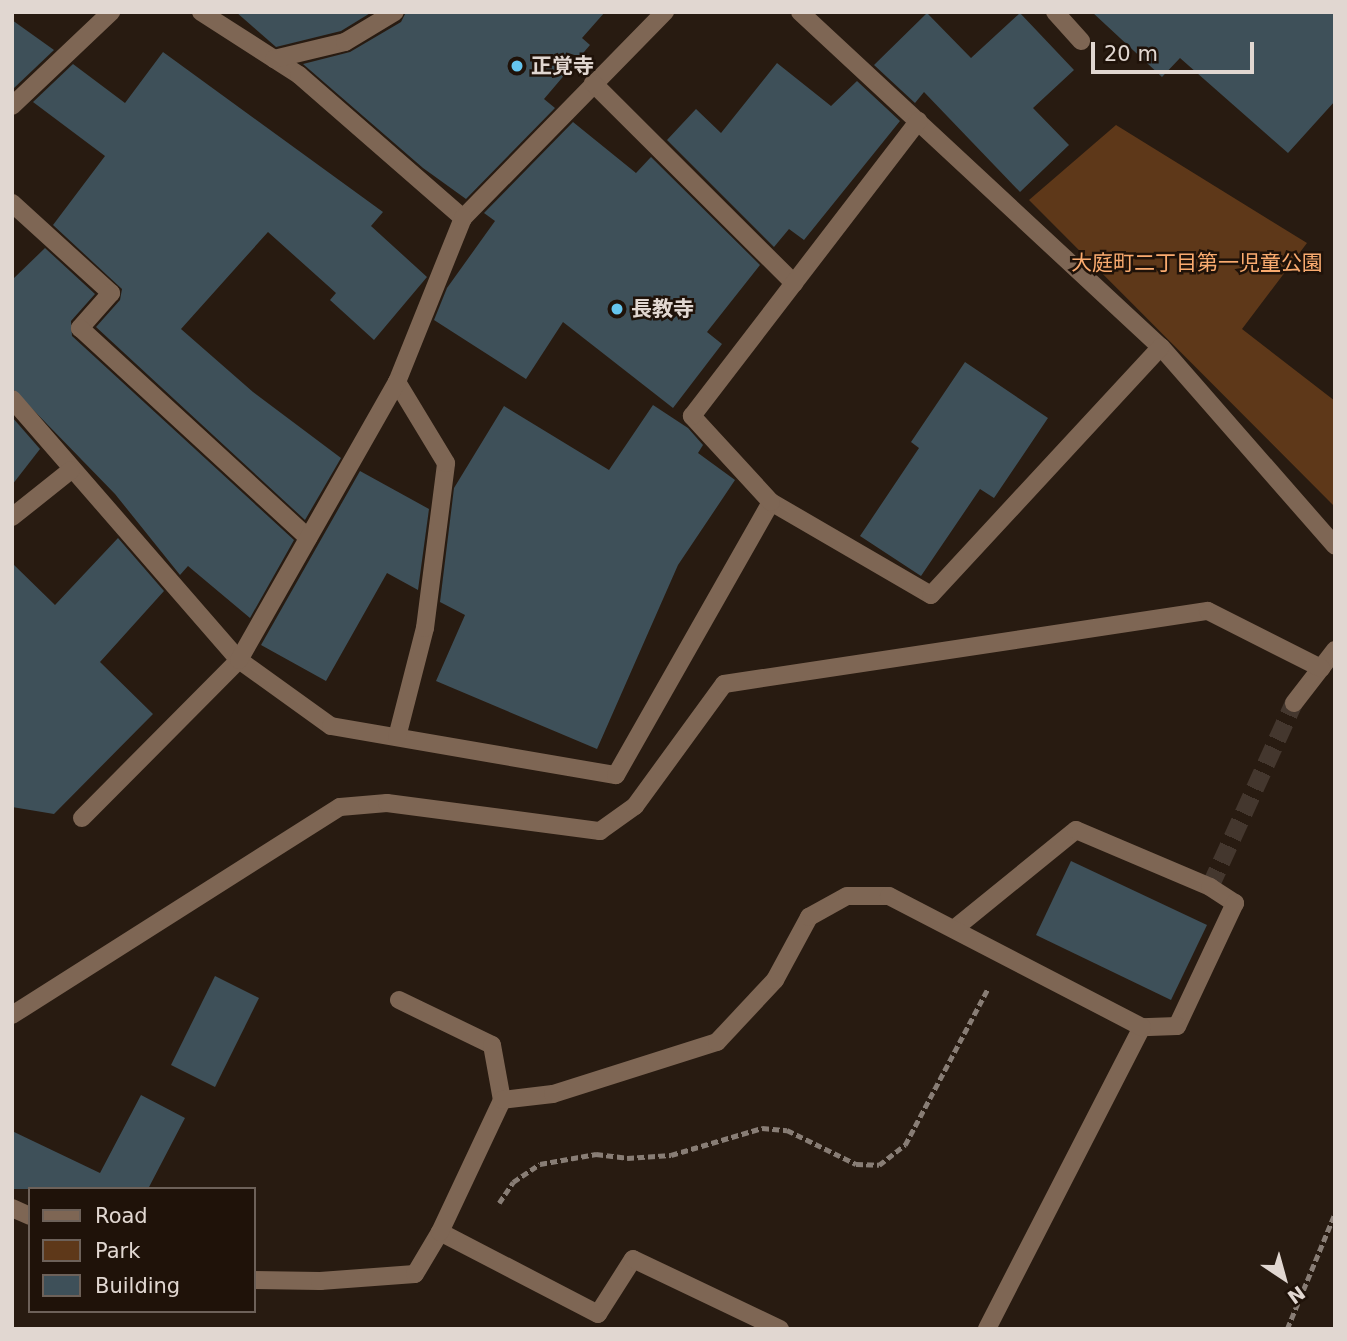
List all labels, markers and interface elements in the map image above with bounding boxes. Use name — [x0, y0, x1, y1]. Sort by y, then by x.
scale bar — [1095, 28, 1258, 72]
text: 20 m — [1104, 42, 1158, 66]
place label: 正覚寺 — [531, 53, 594, 79]
marker: 正覚寺 — [509, 58, 525, 74]
park label: 大庭町二丁目第一児童公園 — [1071, 250, 1323, 276]
place label: 長教寺 — [631, 296, 694, 322]
marker: 長教寺 — [609, 301, 625, 317]
legend — [28, 1187, 256, 1313]
text: Road — [95, 1204, 148, 1228]
text: Park — [95, 1239, 140, 1263]
north arrow — [1249, 1243, 1319, 1313]
text: Building — [95, 1274, 180, 1298]
text: N — [1283, 1281, 1309, 1309]

